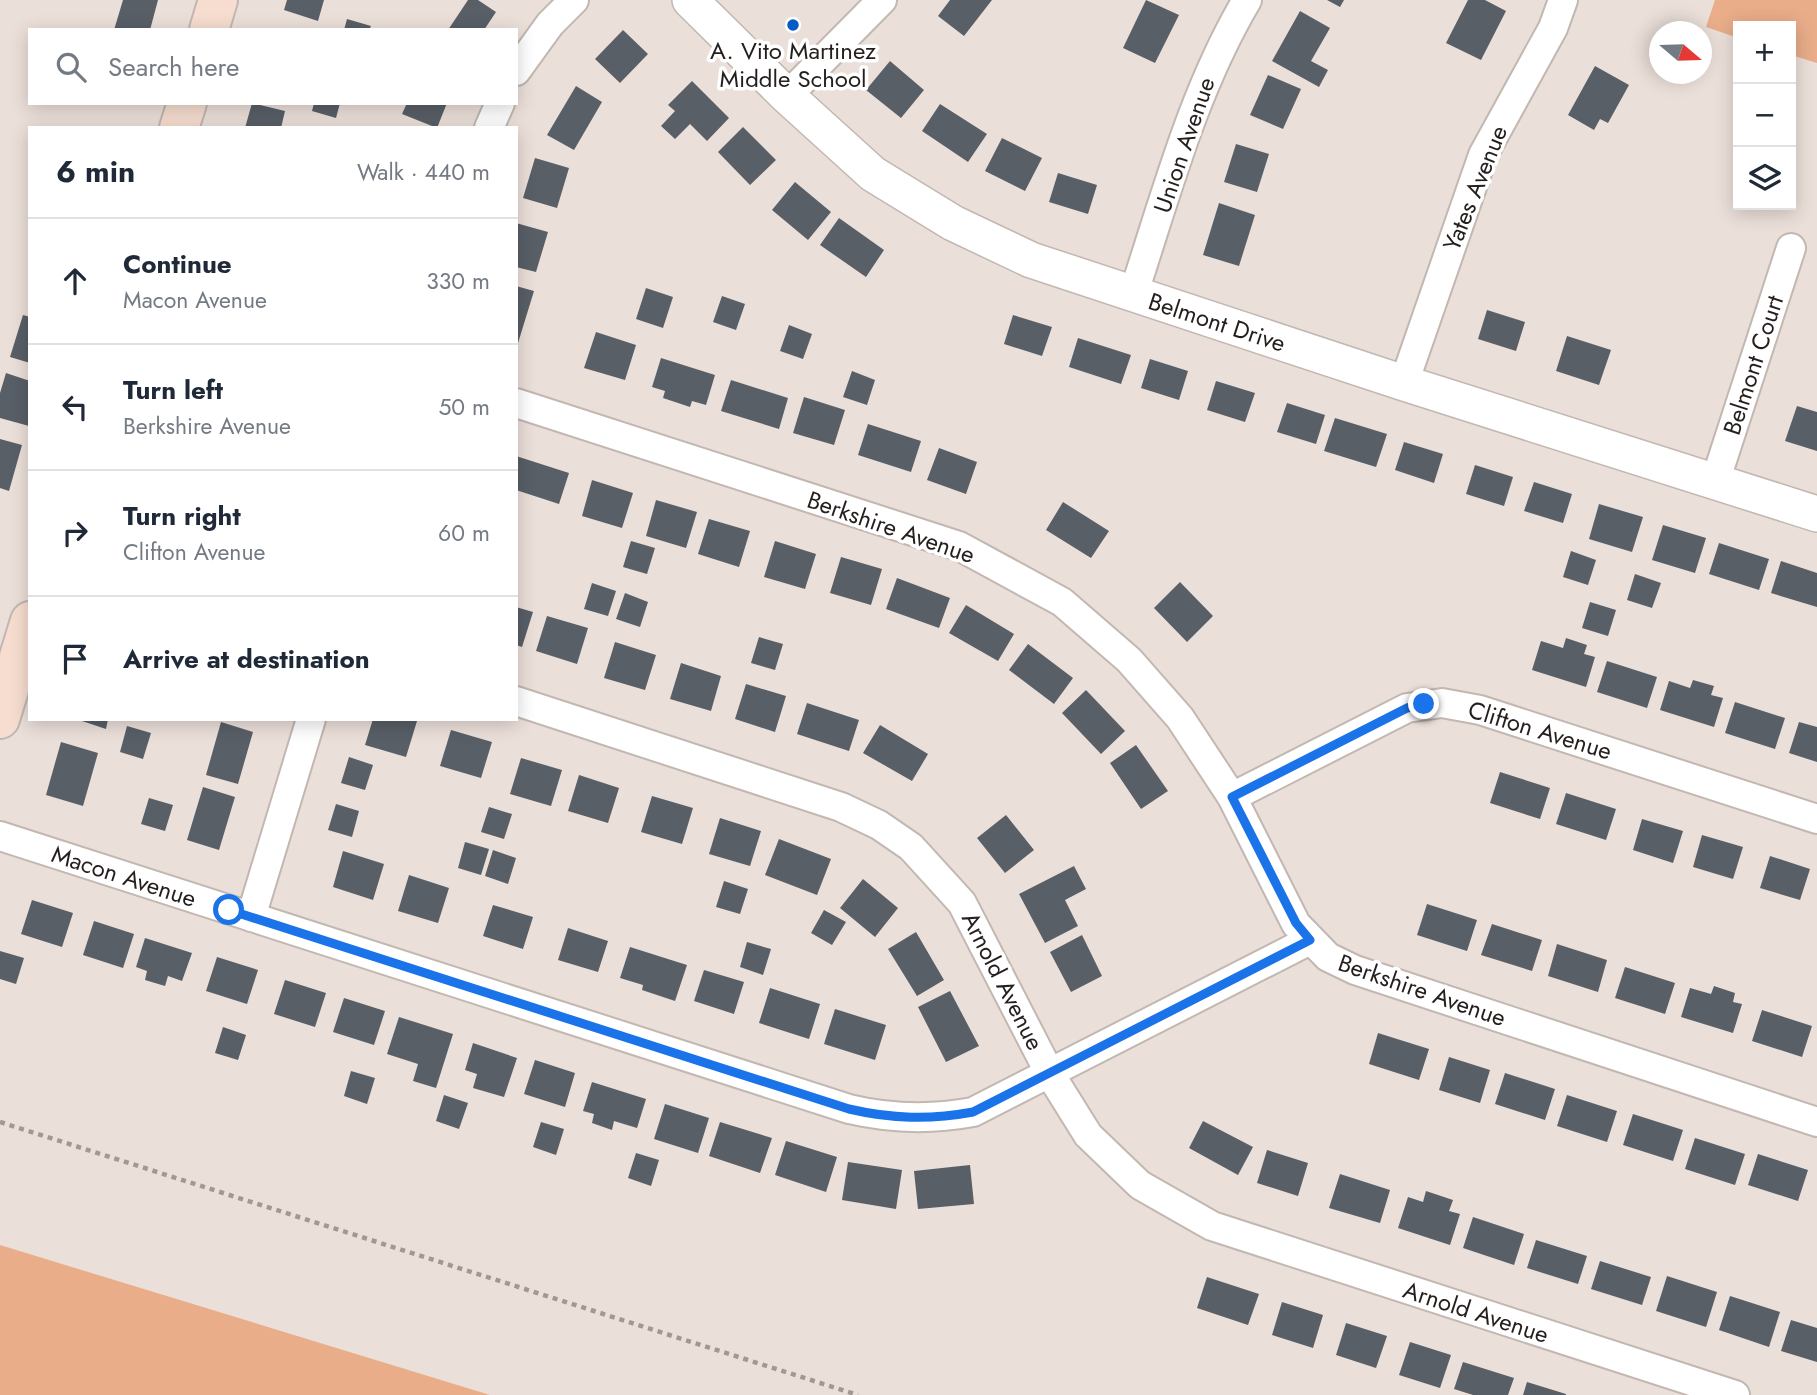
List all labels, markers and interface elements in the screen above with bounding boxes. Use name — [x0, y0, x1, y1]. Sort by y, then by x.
marker: A. Vito Martinez Middle School — [785, 17, 801, 33]
north arrow — [1649, 21, 1712, 84]
map controls — [1733, 21, 1796, 210]
button: + — [1733, 21, 1796, 84]
search box — [28, 28, 518, 105]
place label: A. Vito Martinez Middle School — [710, 33, 876, 96]
icon: search — [52, 48, 90, 86]
text: Search here — [108, 48, 240, 86]
street label: Union Avenue — [1144, 72, 1224, 218]
button: − — [1733, 84, 1796, 147]
street label: Yates Avenue — [1434, 120, 1516, 256]
button: layers — [1733, 147, 1796, 210]
text: 6 min — [56, 150, 135, 193]
text: Walk · 440 m — [357, 155, 490, 189]
text: Continue — [123, 245, 232, 283]
icon: ahead — [56, 262, 94, 300]
text: 330 m — [426, 264, 490, 298]
text: Macon Avenue — [123, 283, 267, 317]
street label: Belmont Drive — [1144, 283, 1290, 361]
street label: Belmont Court — [1714, 291, 1792, 439]
text: Turn left — [123, 371, 223, 409]
icon: left — [56, 388, 94, 426]
text: 50 m — [438, 390, 490, 424]
text: Berkshire Avenue — [123, 409, 291, 443]
street label: Berkshire Avenue — [802, 482, 980, 572]
text: Turn right — [123, 497, 241, 535]
icon: right — [56, 514, 94, 552]
text: 60 m — [438, 516, 490, 550]
text: Clifton Avenue — [123, 535, 265, 569]
icon: arrive — [56, 640, 94, 678]
text: Arrive at destination — [123, 640, 370, 678]
route end — [1408, 688, 1439, 719]
street label: Clifton Avenue — [1464, 692, 1616, 768]
street label: Macon Avenue — [47, 836, 201, 916]
route start — [213, 894, 244, 925]
street label: Arnold Avenue — [953, 906, 1053, 1056]
street label: Berkshire Avenue — [1333, 945, 1511, 1035]
street label: Arnold Avenue — [1399, 1272, 1553, 1352]

